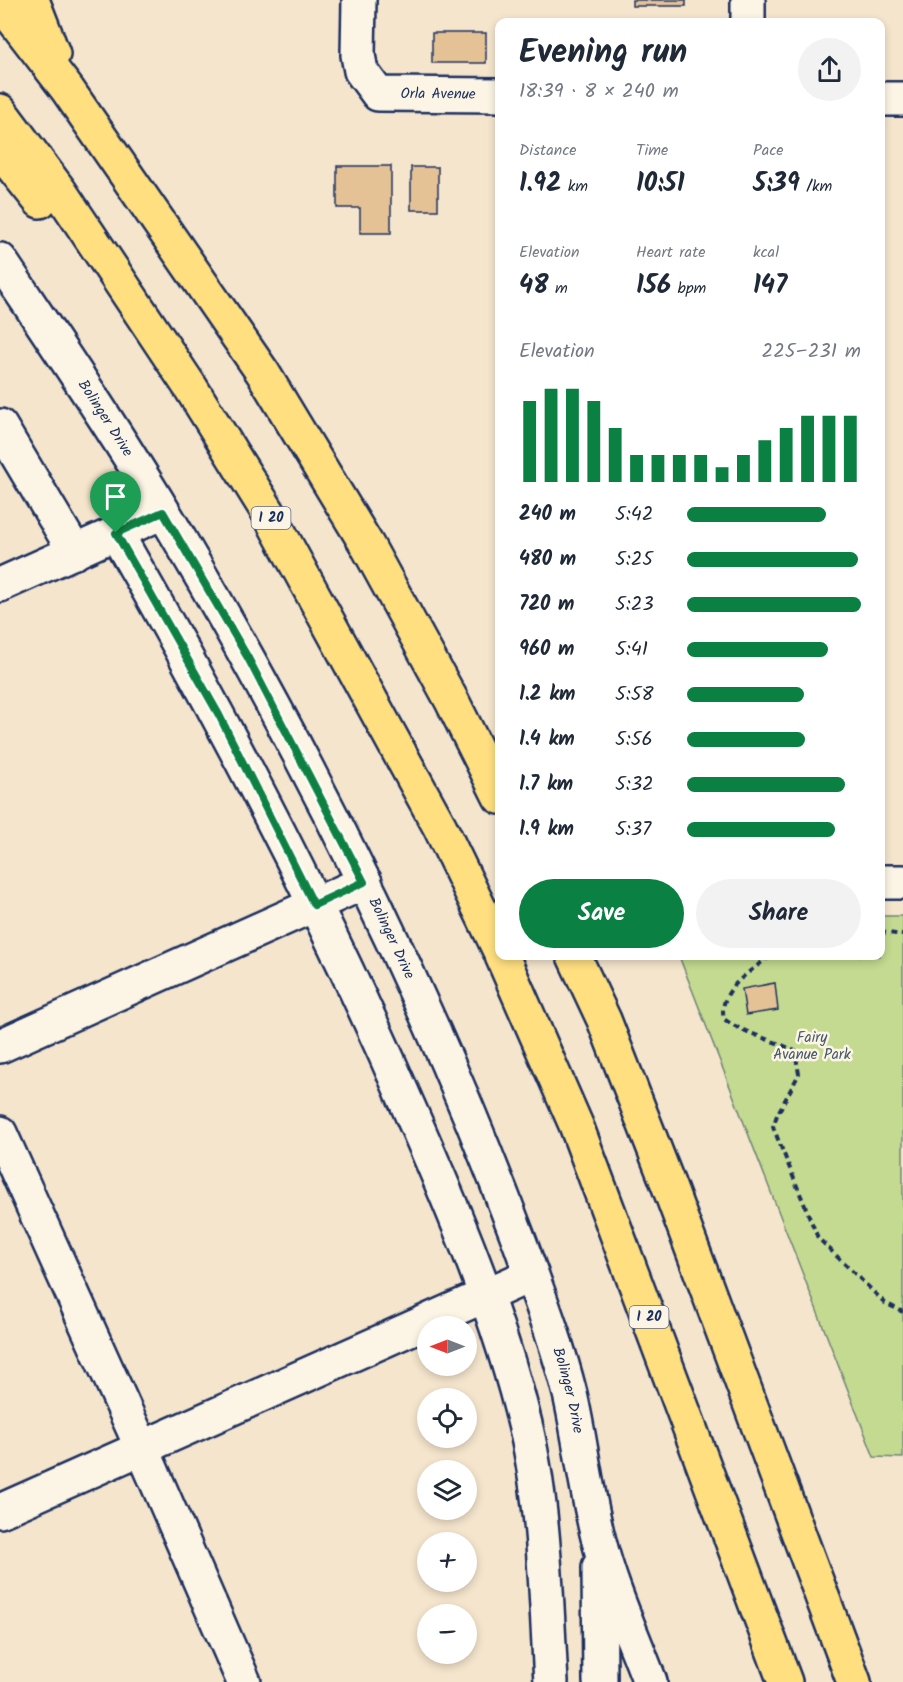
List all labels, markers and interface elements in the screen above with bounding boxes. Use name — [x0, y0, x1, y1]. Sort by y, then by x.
text: Evening run — [519, 27, 687, 80]
button: share — [798, 38, 861, 101]
text: 18:39 · 8 × 240 m — [519, 76, 679, 108]
street label: Orla Avenue — [400, 82, 476, 107]
text: Distance — [519, 138, 577, 163]
text: Time — [636, 138, 668, 163]
text: Pace — [753, 138, 784, 163]
text: 1.92 — [519, 163, 561, 205]
text: 10:51 — [636, 163, 685, 205]
text: 5:39 — [753, 163, 800, 205]
text: km — [561, 174, 588, 199]
text: /km — [800, 174, 832, 199]
text: Elevation — [519, 240, 580, 265]
text: Heart rate — [636, 240, 706, 265]
text: kcal — [753, 240, 779, 265]
text: 48 — [519, 265, 549, 307]
text: 156 — [636, 265, 671, 307]
text: 147 — [753, 265, 787, 307]
text: m — [549, 276, 568, 301]
text: bpm — [671, 276, 706, 301]
text: Elevation — [519, 336, 595, 368]
text: 225–231 m — [762, 336, 861, 368]
street label: Bolinger Drive — [71, 375, 139, 462]
pin — [90, 471, 141, 533]
icon: arrive — [99, 480, 132, 513]
text: 240 m — [519, 499, 576, 531]
text: 5:42 — [615, 499, 653, 531]
road number: I 20 — [252, 507, 290, 529]
text: 480 m — [519, 544, 576, 576]
text: 5:25 — [615, 544, 653, 576]
text: 720 m — [519, 589, 574, 621]
text: 5:23 — [615, 589, 654, 621]
text: 960 m — [519, 634, 574, 666]
text: 5:41 — [615, 634, 648, 666]
text: 1.2 km — [519, 679, 575, 711]
text: 5:58 — [615, 679, 653, 711]
text: 1.4 km — [519, 724, 575, 756]
text: 5:56 — [615, 724, 653, 756]
text: 1.7 km — [519, 769, 573, 801]
text: 5:32 — [615, 769, 654, 801]
text: 1.9 km — [519, 814, 574, 846]
text: 5:37 — [615, 814, 651, 846]
button: Save — [519, 879, 684, 948]
button: Share — [696, 879, 861, 948]
street label: Bolinger Drive — [362, 893, 421, 983]
park label: Fairy Avanue Park — [773, 1026, 852, 1067]
road number: I 20 — [630, 1306, 668, 1328]
north arrow — [417, 1316, 477, 1376]
map controls — [417, 1316, 477, 1664]
street label: Bolinger Drive — [545, 1344, 590, 1436]
button: locate — [417, 1388, 477, 1448]
button: layers — [417, 1460, 477, 1520]
button: + — [417, 1532, 477, 1592]
button: − — [417, 1604, 477, 1664]

